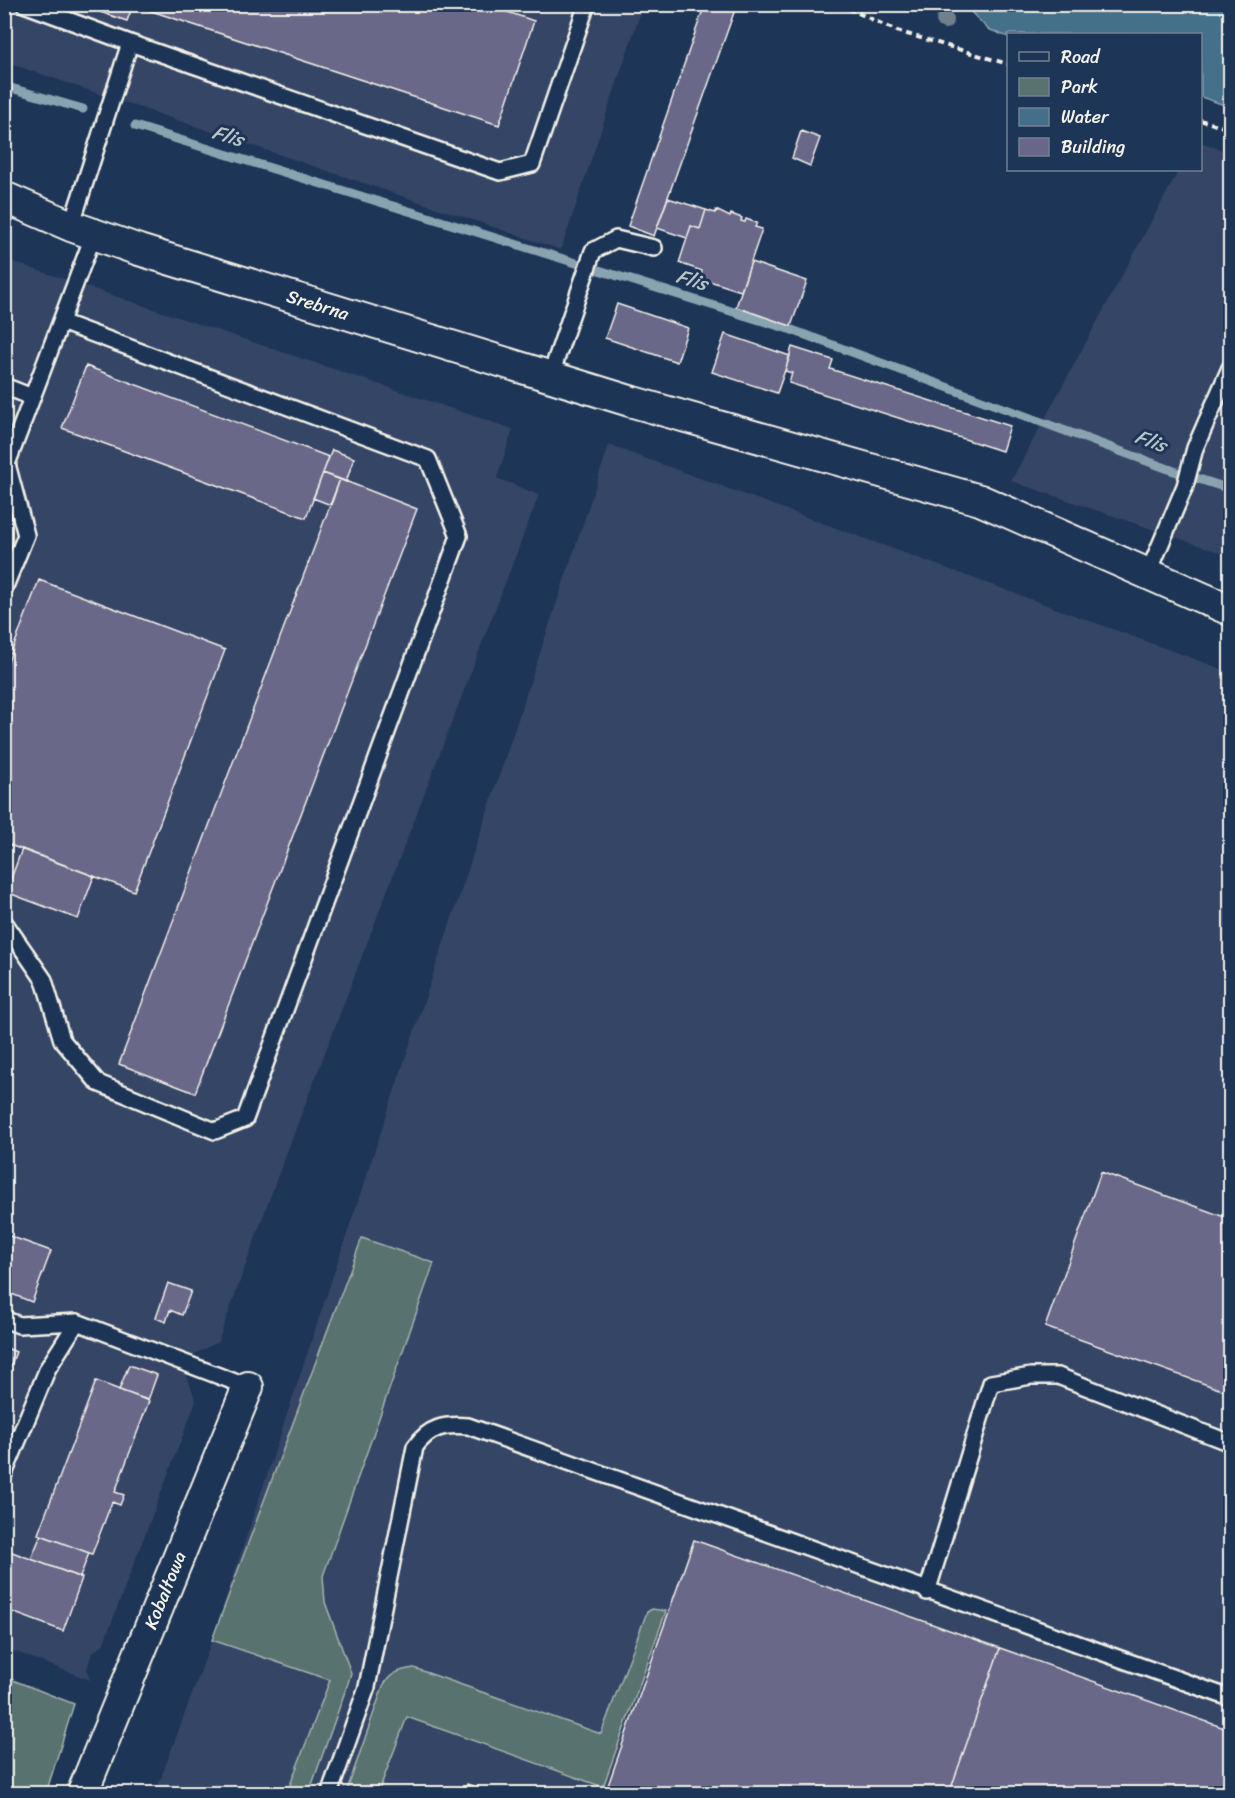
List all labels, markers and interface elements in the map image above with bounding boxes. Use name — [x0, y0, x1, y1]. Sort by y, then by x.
legend — [1007, 33, 1202, 171]
text: Road — [1061, 41, 1101, 73]
text: Park — [1061, 71, 1098, 103]
text: Water — [1061, 101, 1110, 133]
water label: Flis — [208, 115, 251, 158]
text: Building — [1061, 131, 1125, 163]
water label: Flis — [672, 259, 715, 302]
street label: Srebrna — [282, 280, 354, 330]
water label: Flis — [1130, 419, 1174, 464]
street label: Kobaltowa — [135, 1546, 195, 1634]

